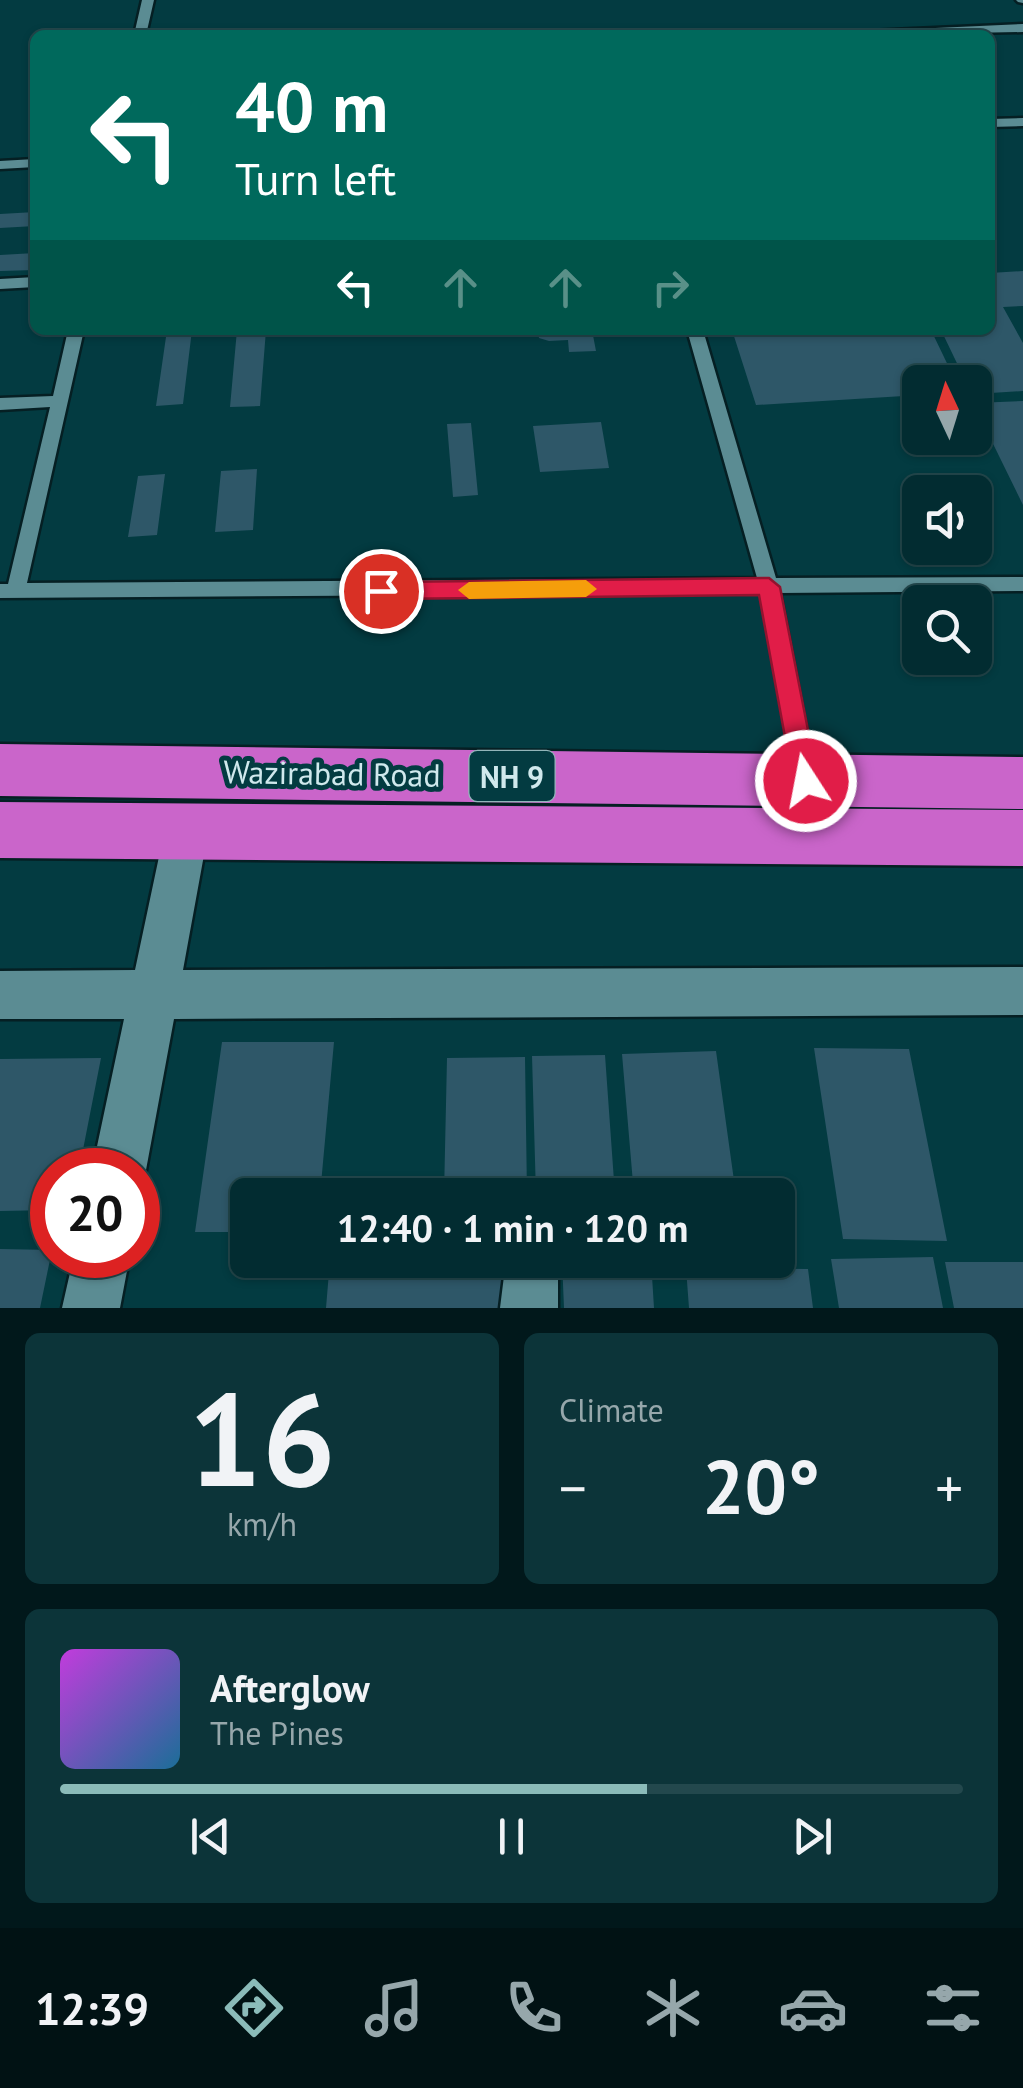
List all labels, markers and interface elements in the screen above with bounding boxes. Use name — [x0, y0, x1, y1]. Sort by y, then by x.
text: 40 m — [235, 61, 388, 151]
icon: left — [70, 70, 200, 200]
text: Turn left — [235, 149, 396, 207]
icon: left — [328, 260, 383, 315]
icon: ahead — [433, 260, 488, 315]
icon: ahead — [538, 260, 593, 315]
icon: right — [643, 260, 698, 315]
north arrow — [902, 365, 992, 455]
map controls — [902, 365, 992, 675]
button: sound — [902, 475, 992, 565]
pin — [339, 549, 424, 634]
icon: arrive — [354, 564, 409, 619]
button: search — [902, 585, 992, 675]
position arrow — [754, 729, 858, 833]
street label: Wazirabad Road — [223, 750, 441, 796]
road number: NH 9 — [470, 751, 554, 801]
speed limit sign: 20 — [30, 1148, 160, 1278]
text: 12:40 · 1 min · 120 m — [337, 1203, 688, 1252]
text: 16 — [188, 1354, 336, 1522]
text: Climate — [559, 1389, 664, 1431]
text: 20° — [702, 1438, 820, 1535]
text: − — [559, 1452, 587, 1523]
text: + — [935, 1452, 963, 1523]
text: km/h — [227, 1503, 297, 1545]
text: Afterglow — [210, 1663, 370, 1712]
text: The Pines — [210, 1712, 344, 1754]
icon: previous — [183, 1809, 238, 1864]
icon: pause — [484, 1809, 539, 1864]
icon: next — [785, 1809, 840, 1864]
icon: directions — [219, 1973, 289, 2043]
icon: music — [359, 1973, 429, 2043]
icon: phone — [499, 1973, 569, 2043]
icon: climate — [638, 1973, 708, 2043]
icon: car — [778, 1973, 848, 2043]
icon: filters — [918, 1973, 988, 2043]
text: 12:39 — [35, 1979, 149, 2037]

